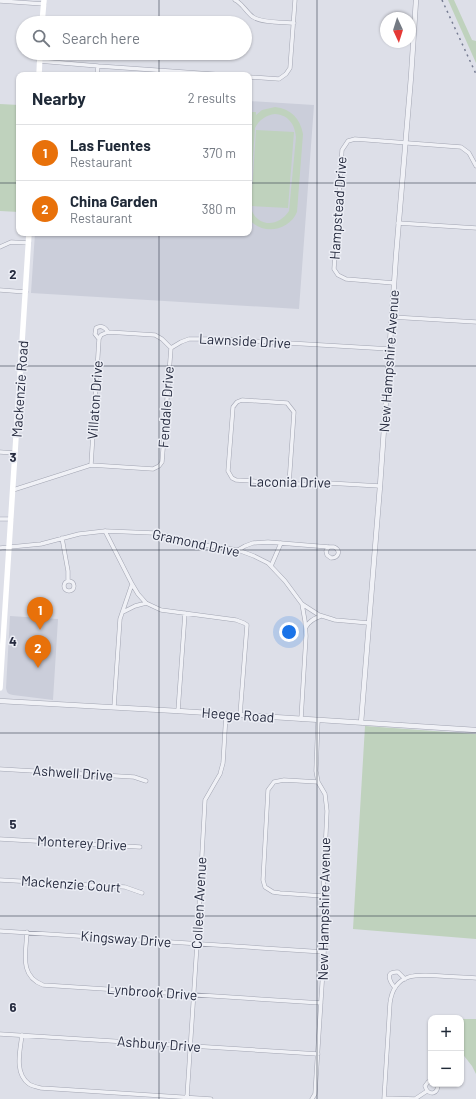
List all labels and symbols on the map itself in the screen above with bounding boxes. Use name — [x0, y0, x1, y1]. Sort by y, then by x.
north arrow — [380, 12, 416, 48]
street label: Hampstead Drive — [325, 156, 350, 260]
text: 2 — [9, 266, 17, 282]
street label: New Hampshire Avenue — [375, 289, 402, 433]
street label: Lawnside Drive — [199, 330, 291, 351]
street label: Mackenzie Road — [8, 340, 31, 438]
street label: Villaton Drive — [83, 360, 106, 440]
street label: Fendale Drive — [154, 366, 177, 448]
text: 3 — [9, 449, 17, 465]
street label: Laconia Drive — [249, 472, 331, 491]
street label: Gramond Drive — [151, 525, 241, 560]
pin: 1 — [27, 597, 53, 630]
your location — [279, 622, 299, 642]
text: 4 — [9, 633, 17, 649]
pin: 2 — [25, 635, 51, 668]
street label: Heege Road — [201, 703, 275, 726]
street label: Ashwell Drive — [32, 761, 114, 784]
text: 5 — [9, 816, 17, 832]
street label: Monterey Drive — [36, 832, 128, 853]
street label: New Hampshire Avenue — [314, 837, 333, 981]
street label: Colleen Avenue — [188, 856, 209, 950]
street label: Mackenzie Court — [20, 872, 122, 895]
street label: Kingsway Drive — [80, 927, 172, 950]
street label: Lynbrook Drive — [106, 980, 198, 1003]
text: 6 — [10, 999, 17, 1015]
street label: Ashbury Drive — [117, 1032, 201, 1055]

